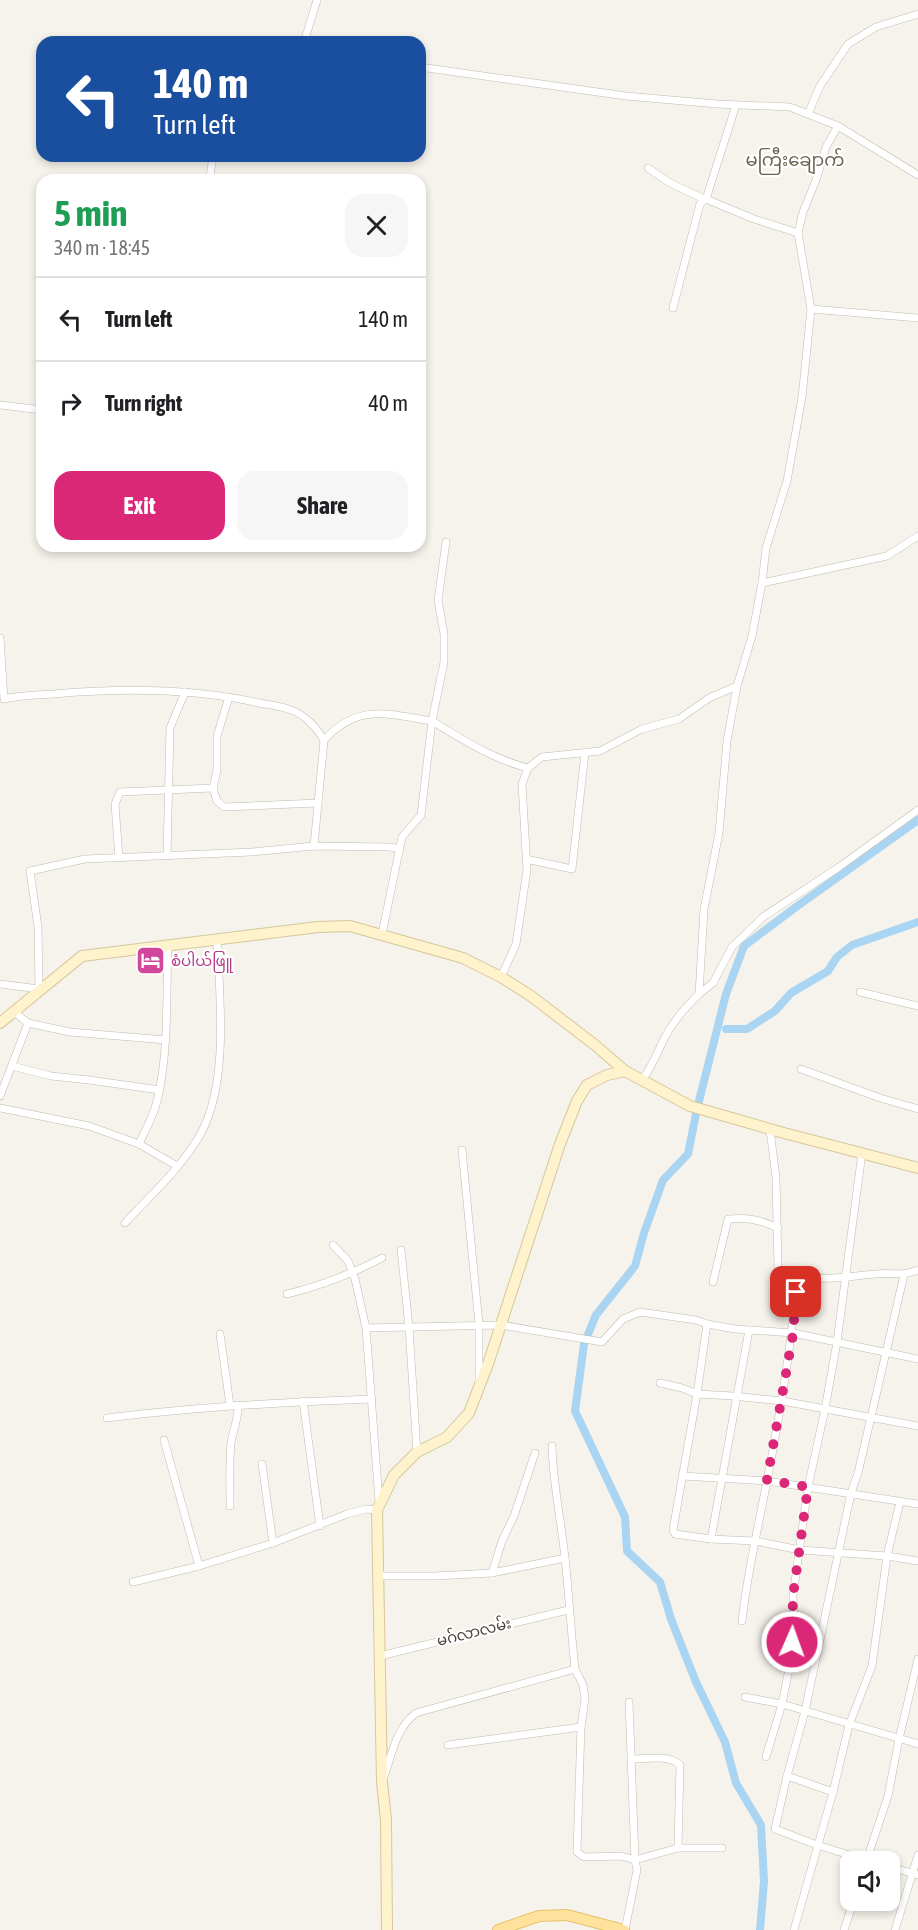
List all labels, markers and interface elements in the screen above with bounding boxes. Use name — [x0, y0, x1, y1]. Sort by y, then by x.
text: 140 m — [153, 59, 248, 107]
icon: left — [54, 60, 132, 138]
text: Turn left — [153, 109, 236, 140]
district label: မကြီးချောက် — [745, 146, 845, 175]
text: 5 min — [54, 192, 128, 234]
button: close — [345, 194, 408, 257]
text: 340 m · 18:45 — [54, 236, 150, 259]
icon: left — [54, 303, 87, 336]
text: Turn left — [105, 306, 172, 332]
text: 140 m — [358, 306, 408, 332]
icon: right — [54, 387, 87, 420]
text: Turn right — [105, 390, 182, 416]
text: 40 m — [368, 390, 408, 416]
button: Exit — [54, 471, 225, 540]
button: Share — [237, 471, 408, 540]
hotel icon: စံပါယ်ဖြူ — [134, 945, 166, 977]
place label: စံပါယ်ဖြူ — [171, 951, 234, 973]
pin — [770, 1266, 821, 1317]
icon: arrive — [779, 1275, 812, 1308]
position arrow — [760, 1610, 824, 1674]
street label: မဂ်လာလမ်း — [435, 1613, 513, 1649]
map controls — [840, 1851, 900, 1911]
button: sound — [840, 1851, 900, 1911]

